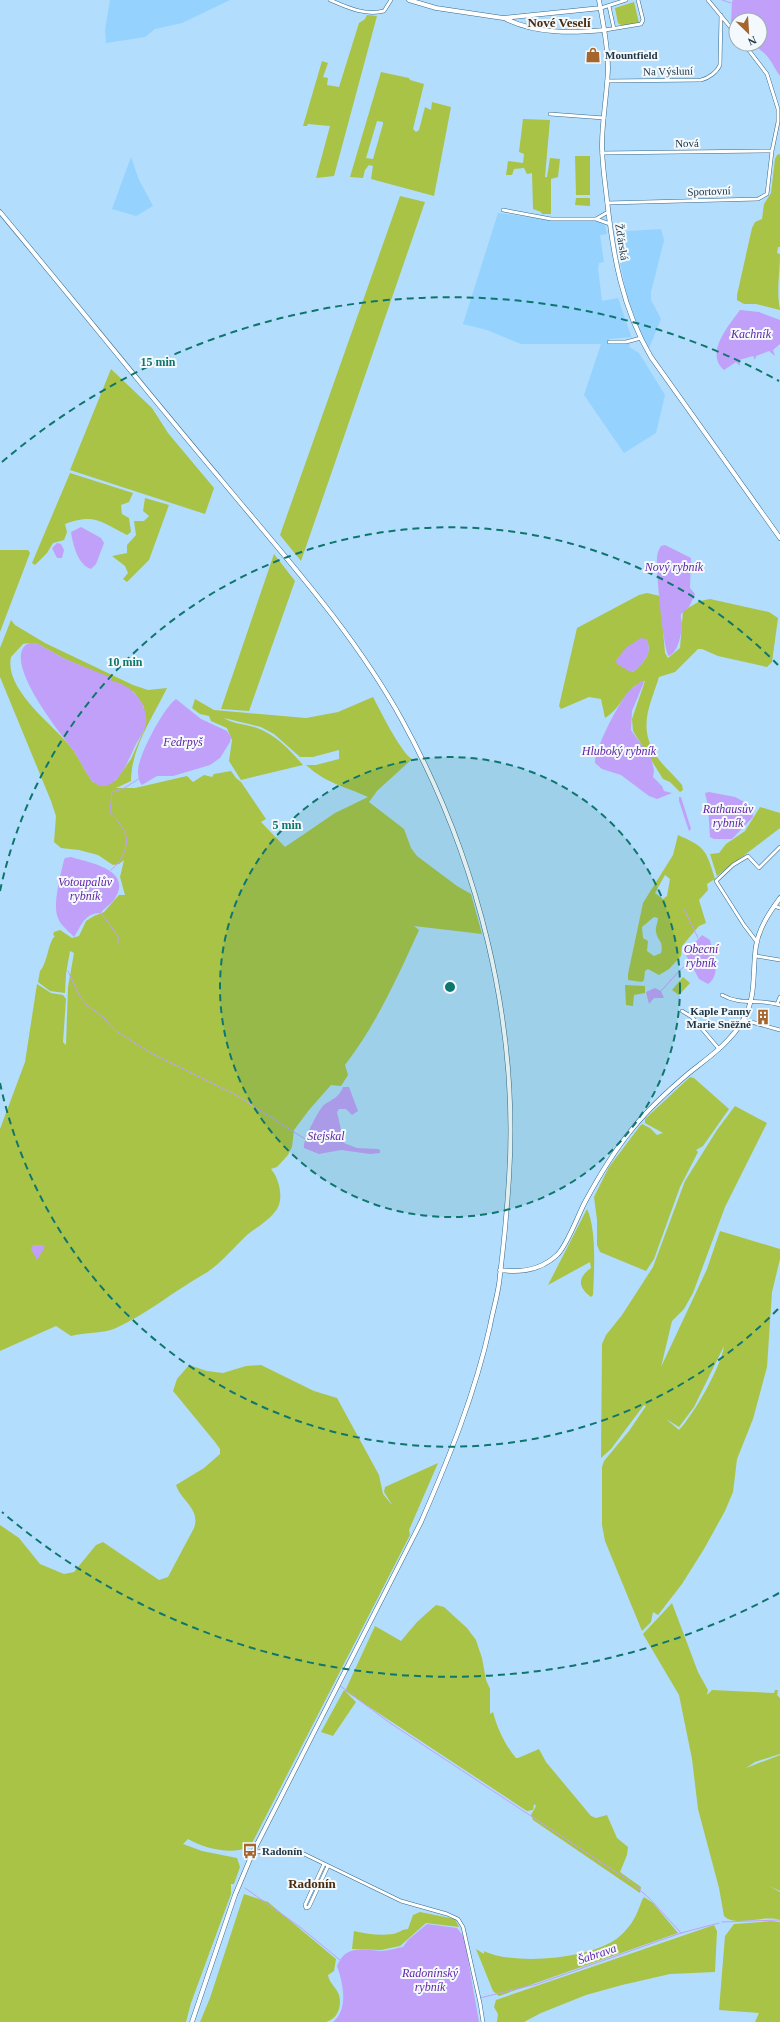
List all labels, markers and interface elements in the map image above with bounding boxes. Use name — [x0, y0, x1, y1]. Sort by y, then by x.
north arrow — [728, 12, 768, 52]
district label: Nové Veselí — [527, 15, 591, 30]
text: N — [746, 34, 758, 48]
shop icon: Mountfield — [584, 46, 602, 64]
place label: Mountfield — [605, 49, 658, 61]
street label: Na Výsluní — [643, 65, 693, 77]
street label: Nová — [675, 137, 699, 149]
street label: Sportovní — [687, 184, 731, 198]
street label: Žďárská — [613, 223, 631, 261]
water label: Kachník — [730, 327, 772, 341]
text: 15 min — [140, 355, 176, 369]
water label: Nový rybník — [644, 560, 704, 574]
text: 10 min — [107, 655, 143, 669]
water label: Fedrpyš — [162, 735, 204, 749]
water label: Hluboký rybník — [581, 744, 657, 758]
water label: Rathausův rybník — [702, 802, 754, 830]
text: 5 min — [272, 818, 302, 832]
water label: Votoupalův rybník — [58, 875, 113, 903]
water label: Obecní rybník — [684, 942, 720, 970]
centre of rings — [443, 980, 457, 994]
place label: Kaple Panny Marie Sněžné — [687, 1005, 751, 1030]
building icon: Kaple Panny Marie Sněžné — [754, 1008, 772, 1026]
water label: Stejskal — [307, 1129, 345, 1143]
bus stop icon: Radonín — [241, 1842, 259, 1860]
place label: Radonín — [262, 1845, 302, 1857]
district label: Radonín — [288, 1876, 337, 1891]
water label: Šabrava — [576, 1941, 618, 1967]
water label: Radonínský rybník — [401, 1966, 459, 1994]

